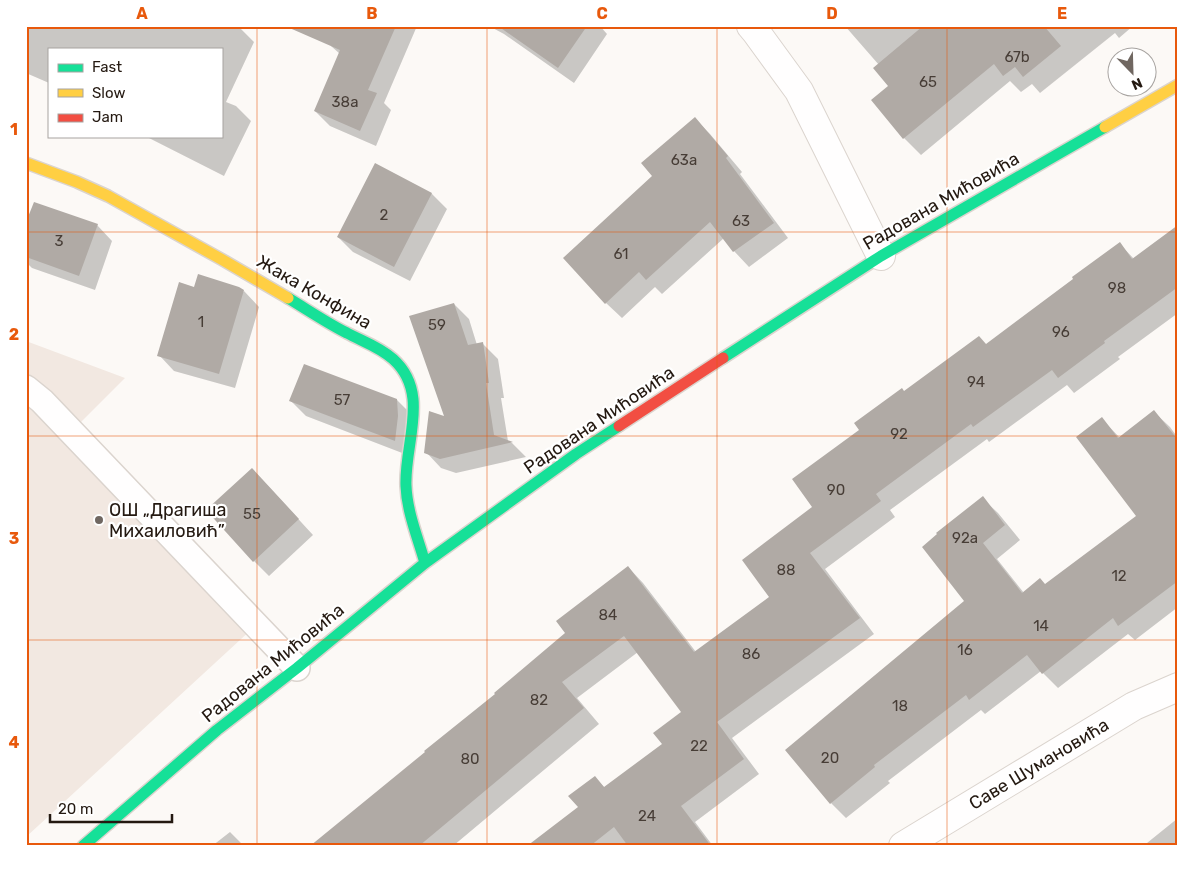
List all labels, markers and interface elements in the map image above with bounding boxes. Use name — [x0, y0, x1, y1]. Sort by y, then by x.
text: A — [136, 4, 148, 23]
text: B — [366, 4, 378, 23]
text: C — [596, 4, 608, 23]
text: D — [826, 4, 838, 23]
text: E — [1057, 4, 1067, 23]
legend — [48, 48, 222, 138]
house number: 67b — [1004, 48, 1030, 66]
north arrow — [1106, 48, 1156, 98]
text: Fast — [92, 58, 122, 76]
house number: 65 — [919, 73, 937, 91]
text: N — [1129, 74, 1145, 93]
text: Slow — [92, 84, 125, 102]
house number: 38a — [332, 93, 358, 111]
text: Jam — [92, 108, 123, 126]
text: 1 — [10, 120, 18, 139]
street label: Радована Мићовића — [859, 147, 1023, 255]
house number: 63a — [671, 151, 697, 169]
house number: 2 — [380, 206, 389, 224]
house number: 63 — [732, 212, 750, 230]
house number: 3 — [54, 232, 64, 250]
house number: 61 — [613, 245, 629, 263]
street label: Жака Конфина — [253, 250, 375, 334]
house number: 98 — [1108, 279, 1126, 297]
house number: 1 — [198, 313, 204, 331]
house number: 59 — [428, 316, 446, 334]
house number: 96 — [1052, 323, 1070, 341]
text: 2 — [9, 325, 19, 344]
street label: Радована Мићовића — [520, 361, 678, 479]
house number: 94 — [967, 373, 985, 391]
house number: 57 — [334, 391, 351, 409]
house number: 92 — [890, 425, 908, 443]
house number: 90 — [827, 481, 845, 499]
place label: ОШ „Драгиша Михаиловић” — [109, 499, 226, 542]
house number: 55 — [243, 505, 261, 523]
marker: ОШ „Драгиша Михаиловић” — [93, 514, 105, 526]
text: 3 — [9, 529, 19, 548]
house number: 92a — [952, 529, 978, 547]
house number: 88 — [776, 561, 796, 579]
house number: 12 — [1111, 567, 1127, 585]
street label: Радована Мићовића — [197, 599, 349, 727]
house number: 84 — [599, 606, 617, 624]
house number: 14 — [1033, 617, 1049, 635]
house number: 16 — [957, 641, 973, 659]
house number: 86 — [742, 645, 760, 663]
house number: 82 — [530, 691, 548, 709]
house number: 18 — [892, 697, 908, 715]
street label: Саве Шумановића — [965, 714, 1113, 814]
text: 4 — [9, 733, 20, 752]
house number: 22 — [690, 737, 708, 755]
house number: 20 — [821, 749, 839, 767]
house number: 80 — [460, 750, 480, 768]
scale bar — [50, 792, 172, 824]
text: 20 m — [58, 800, 93, 818]
house number: 24 — [638, 807, 656, 825]

